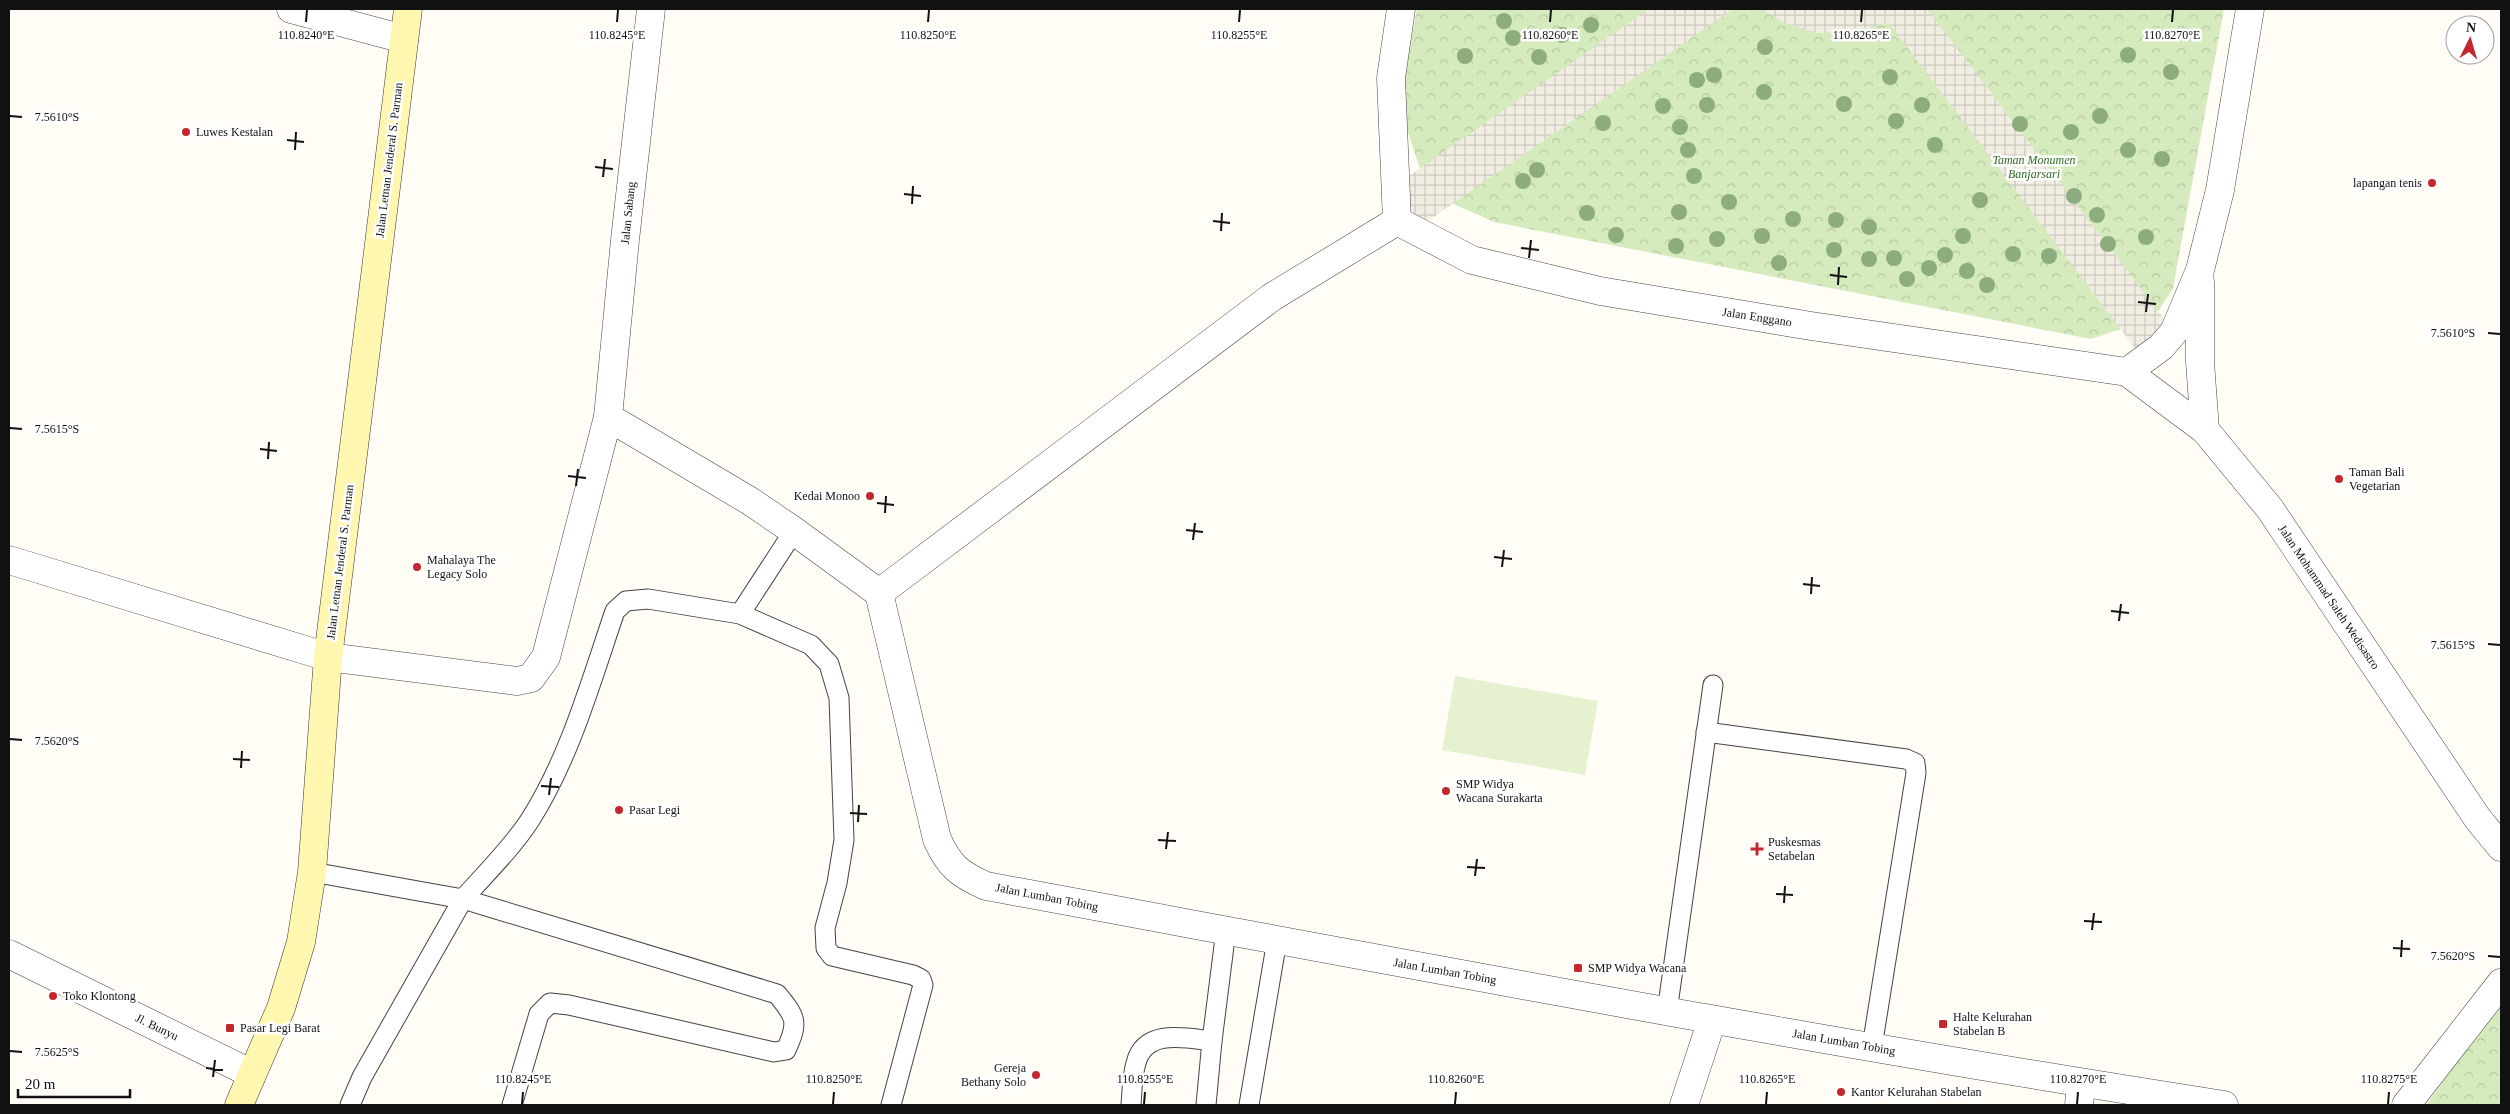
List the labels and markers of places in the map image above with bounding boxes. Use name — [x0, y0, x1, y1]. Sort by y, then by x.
place label: Luwes Kestalan — [196, 125, 273, 139]
marker: Luwes Kestalan — [180, 126, 192, 138]
place label: lapangan tenis — [2353, 176, 2422, 190]
marker: lapangan tenis — [2426, 177, 2438, 189]
place label: Taman Bali Vegetarian — [2349, 465, 2405, 493]
marker: Taman Bali Vegetarian — [2333, 473, 2345, 485]
place label: Kedai Monoo — [794, 489, 860, 503]
marker: Kedai Monoo — [864, 490, 876, 502]
place label: Mahalaya The Legacy Solo — [427, 553, 496, 581]
marker: Mahalaya The Legacy Solo — [411, 561, 423, 573]
place label: SMP Widya Wacana Surakarta — [1456, 777, 1543, 805]
marker: SMP Widya Wacana Surakarta — [1440, 785, 1452, 797]
place label: Pasar Legi — [629, 803, 681, 817]
marker: Pasar Legi — [613, 804, 625, 816]
place label: Puskesmas Setabelan — [1768, 835, 1821, 863]
marker: Puskesmas Setabelan — [1750, 842, 1764, 856]
place label: SMP Widya Wacana — [1588, 961, 1687, 975]
marker: SMP Widya Wacana — [1572, 962, 1584, 974]
place label: Toko Klontong — [63, 989, 136, 1003]
marker: Toko Klontong — [47, 990, 59, 1002]
place label: Halte Kelurahan Stabelan B — [1953, 1010, 2032, 1038]
marker: Halte Kelurahan Stabelan B — [1937, 1018, 1949, 1030]
place label: Pasar Legi Barat — [240, 1021, 321, 1035]
marker: Pasar Legi Barat — [224, 1022, 236, 1034]
place label: Gereja Bethany Solo — [961, 1061, 1027, 1089]
marker: Gereja Bethany Solo — [1030, 1069, 1042, 1081]
place label: Kantor Kelurahan Stabelan — [1851, 1085, 1982, 1099]
marker: Kantor Kelurahan Stabelan — [1835, 1086, 1847, 1098]

